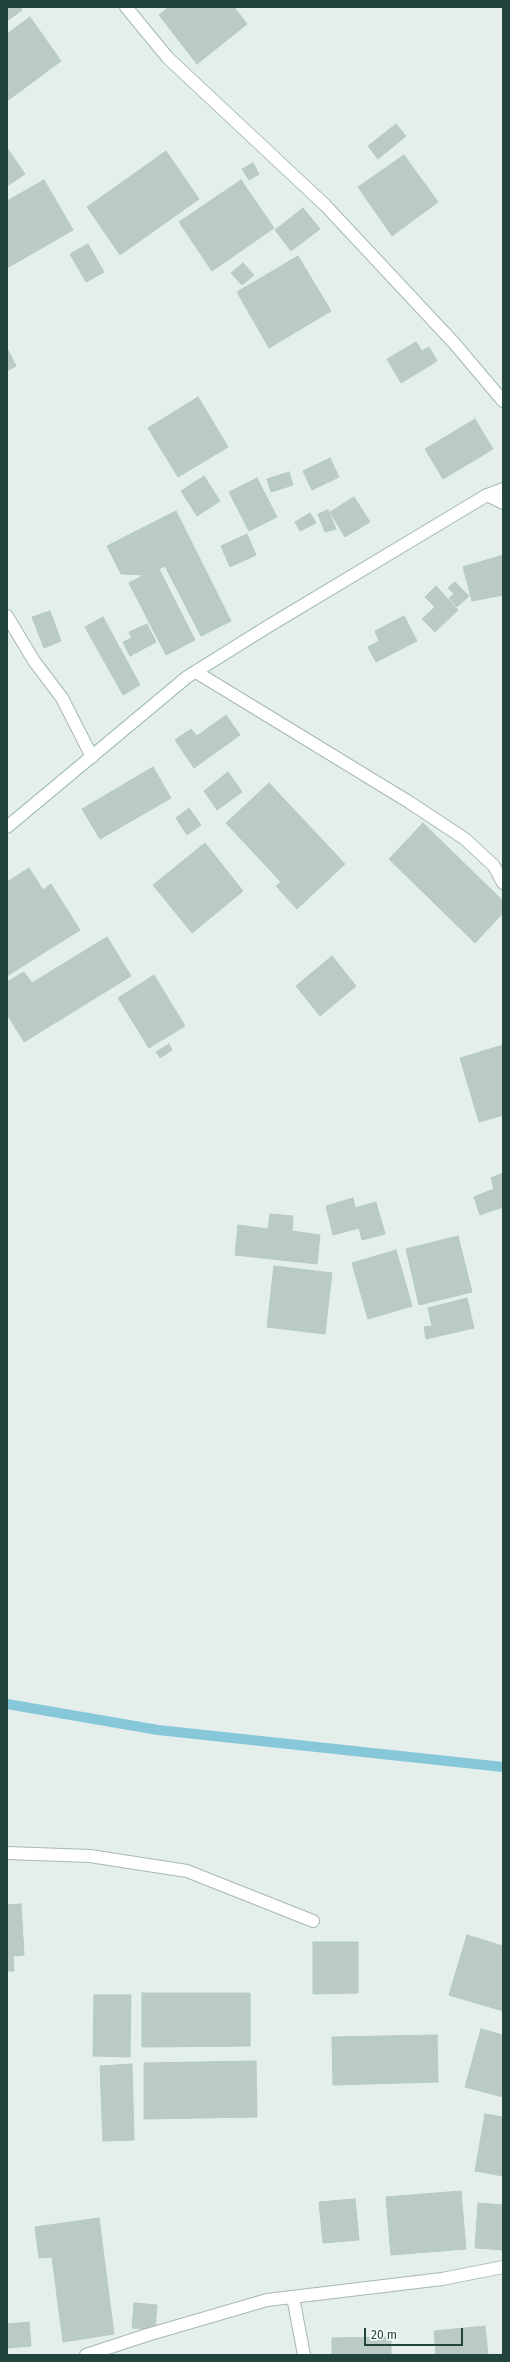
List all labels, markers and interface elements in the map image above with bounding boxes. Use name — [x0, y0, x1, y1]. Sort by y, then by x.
scale bar — [366, 2320, 465, 2346]
text: 20 m — [371, 2328, 397, 2342]

